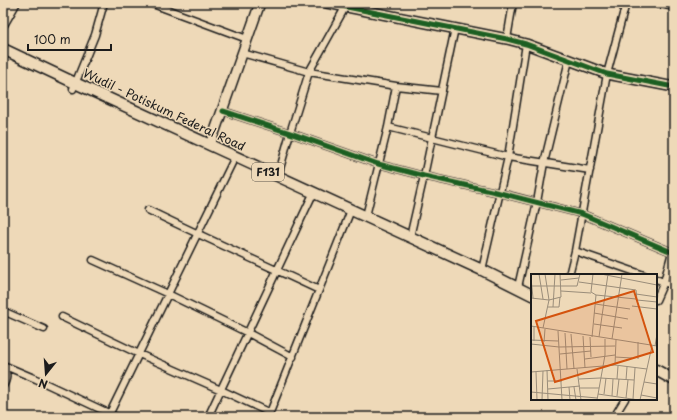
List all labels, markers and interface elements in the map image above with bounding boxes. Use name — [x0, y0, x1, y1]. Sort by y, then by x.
scale bar — [28, 26, 111, 52]
text: 100 m — [34, 30, 71, 48]
street label: Wudil - Potiskum Federal Road — [80, 63, 249, 155]
road number: F131 — [252, 163, 284, 181]
inset map — [531, 274, 657, 400]
north arrow — [26, 354, 66, 394]
text: N — [36, 375, 50, 393]

